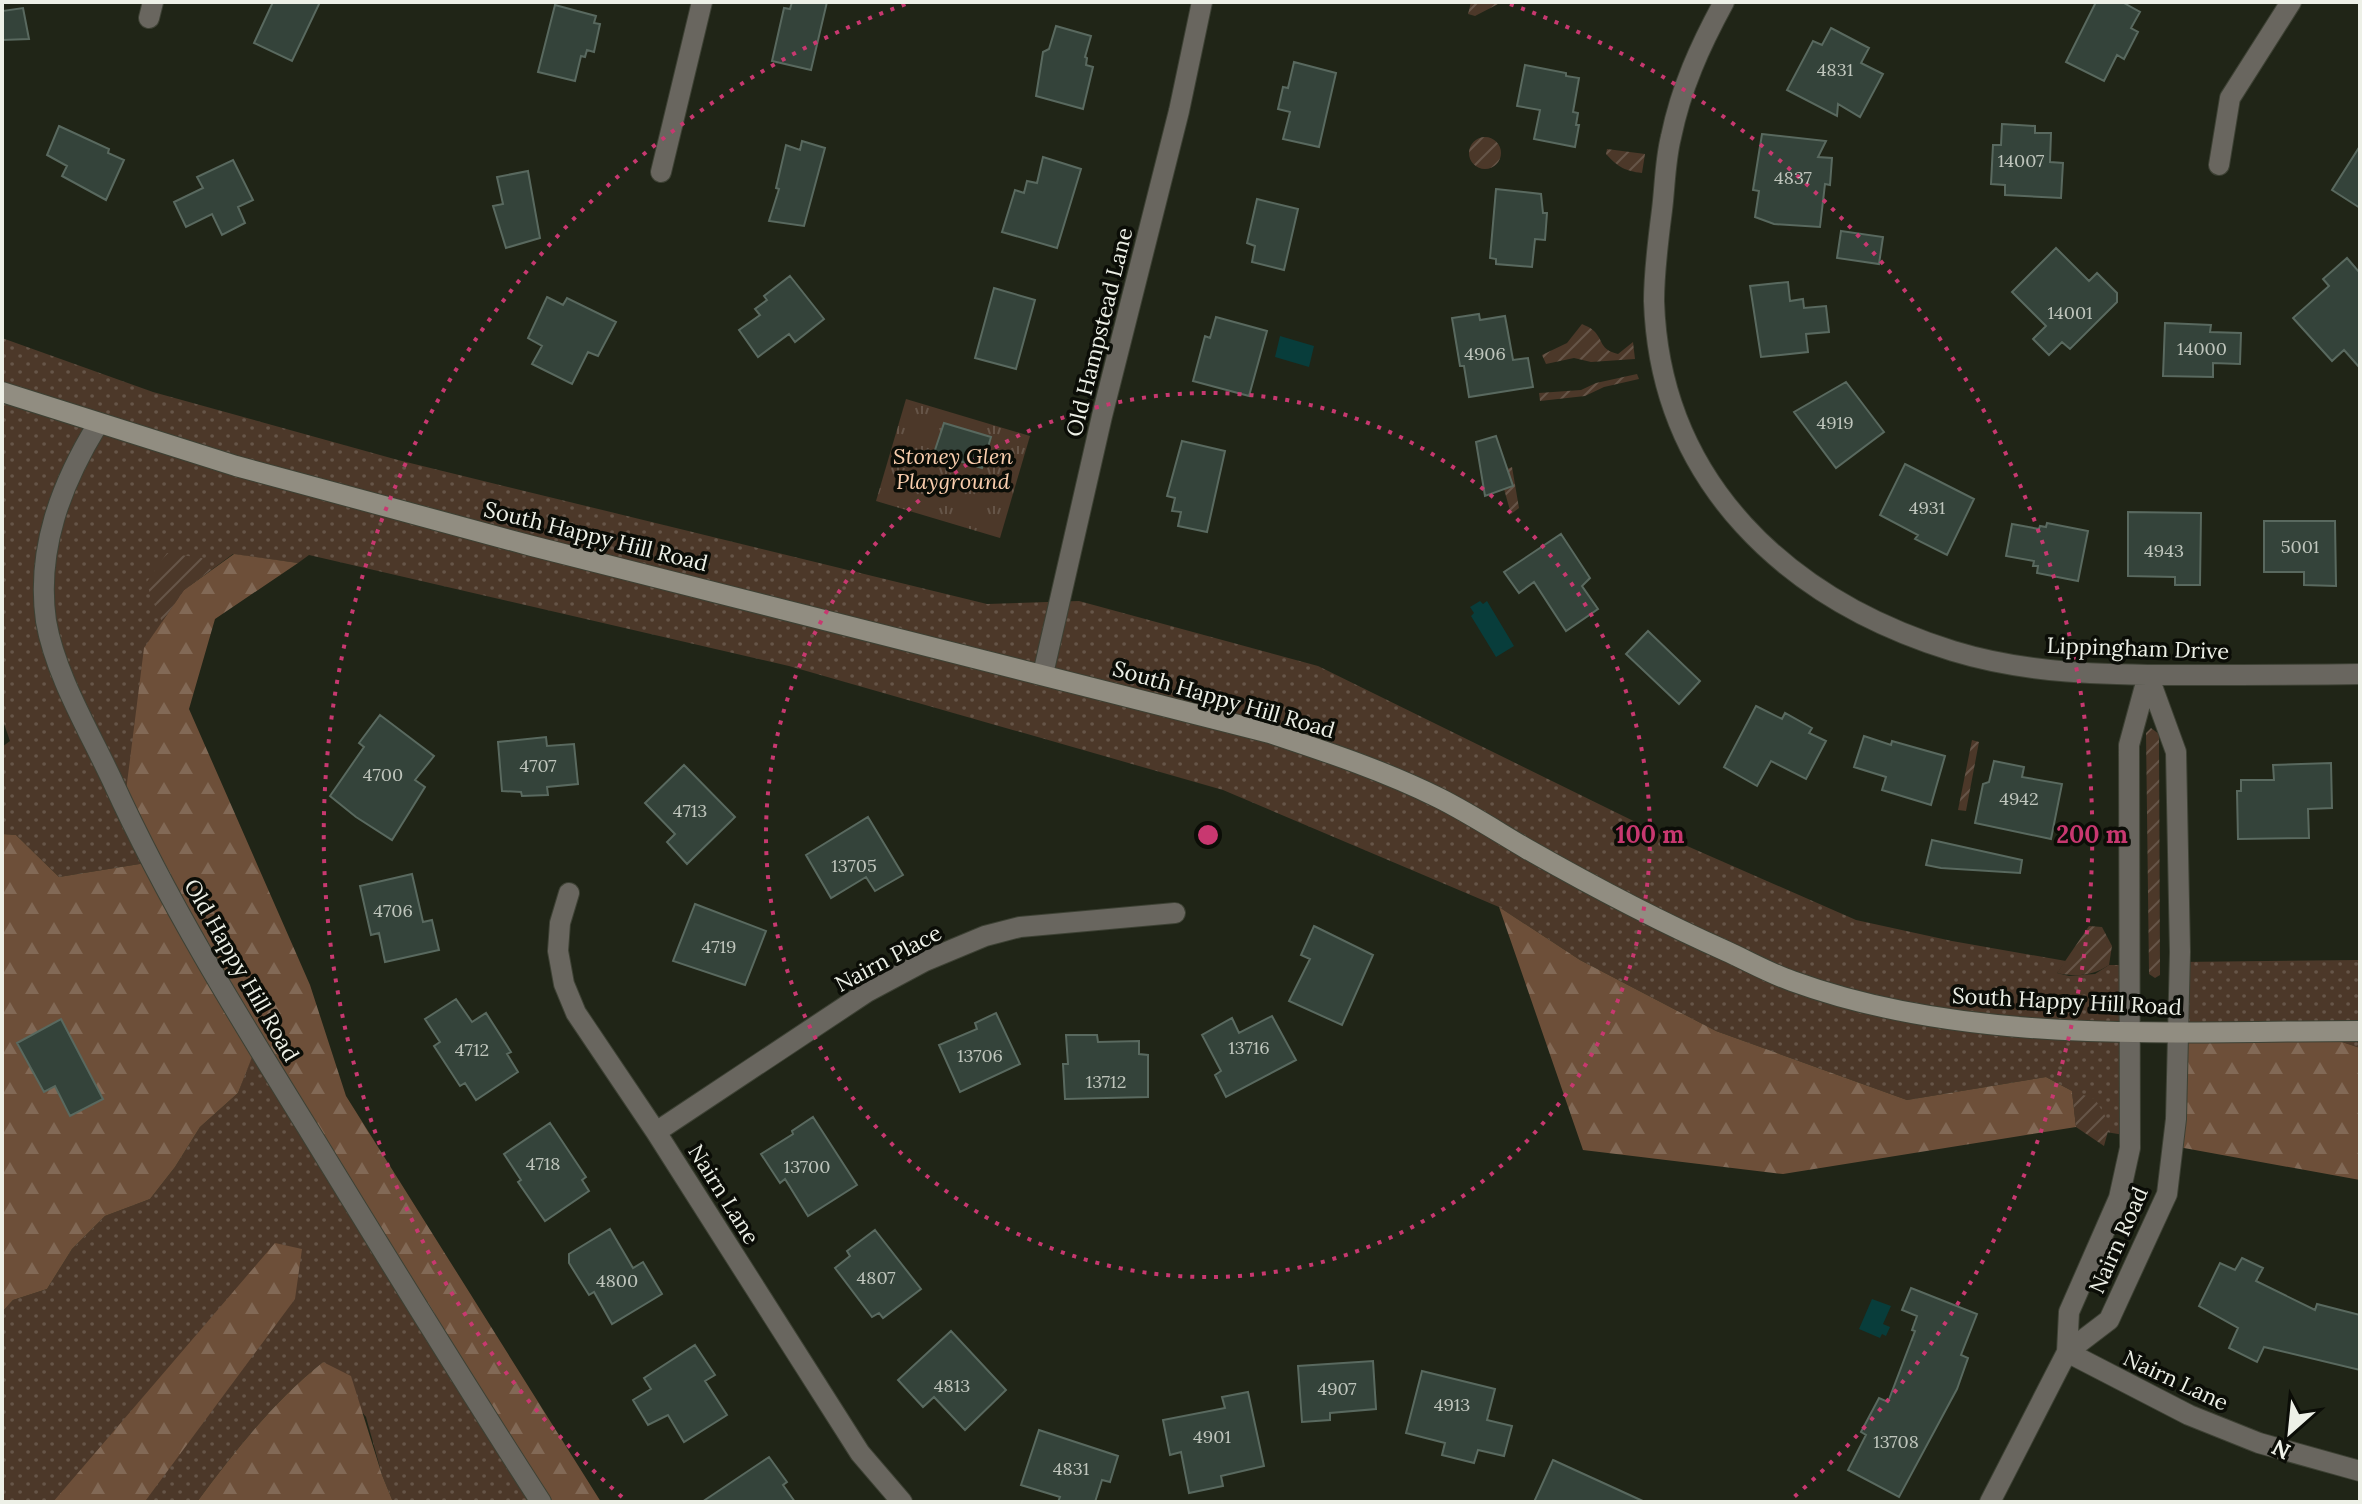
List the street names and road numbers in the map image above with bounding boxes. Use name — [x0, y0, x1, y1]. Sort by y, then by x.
street label: Old Hampstead Lane — [1059, 225, 1139, 439]
street label: South Happy Hill Road — [481, 495, 711, 577]
street label: Lippingham Drive — [2046, 631, 2230, 665]
street label: South Happy Hill Road — [1110, 654, 1338, 744]
street label: Old Happy Hill Road — [178, 874, 306, 1066]
street label: Nairn Place — [830, 918, 946, 998]
street label: South Happy Hill Road — [1952, 981, 2182, 1021]
street label: Nairn Lane — [682, 1139, 766, 1249]
street label: Nairn Road — [2082, 1182, 2154, 1298]
street label: Nairn Lane — [2119, 1343, 2233, 1417]

